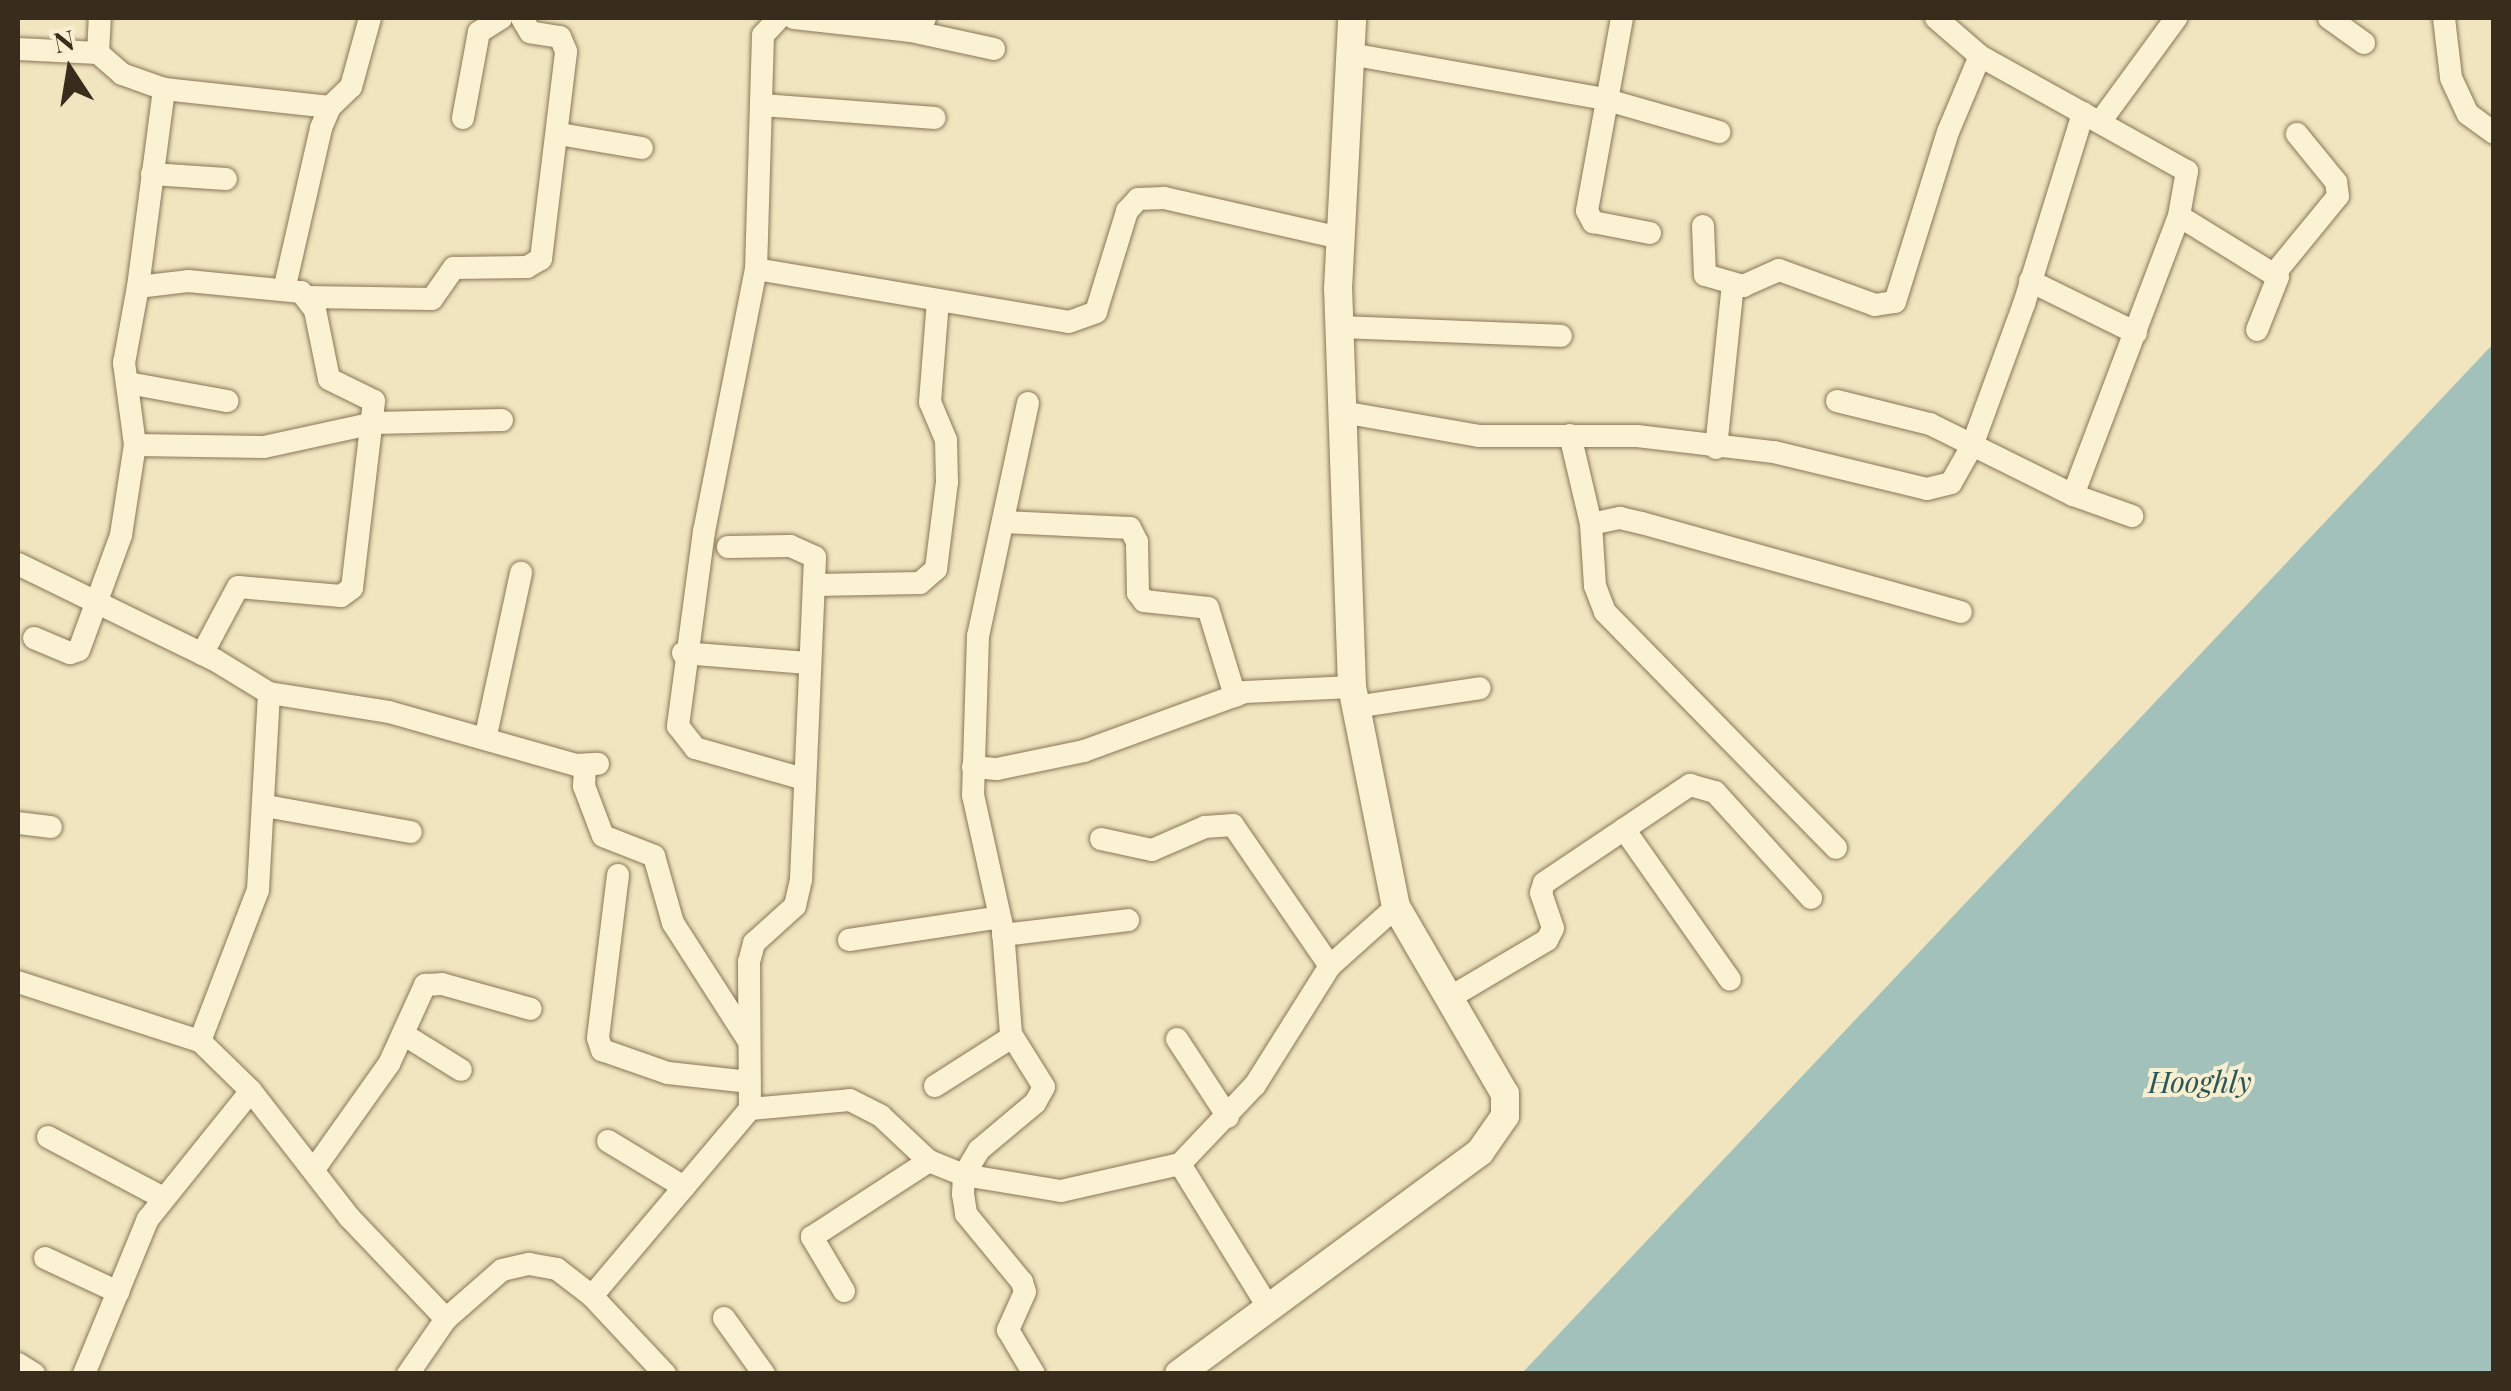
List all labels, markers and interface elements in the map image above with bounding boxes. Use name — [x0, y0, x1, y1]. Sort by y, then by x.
north arrow — [20, 20, 120, 120]
text: N — [50, 20, 77, 60]
water label: Hooghly — [2148, 1063, 2252, 1099]

